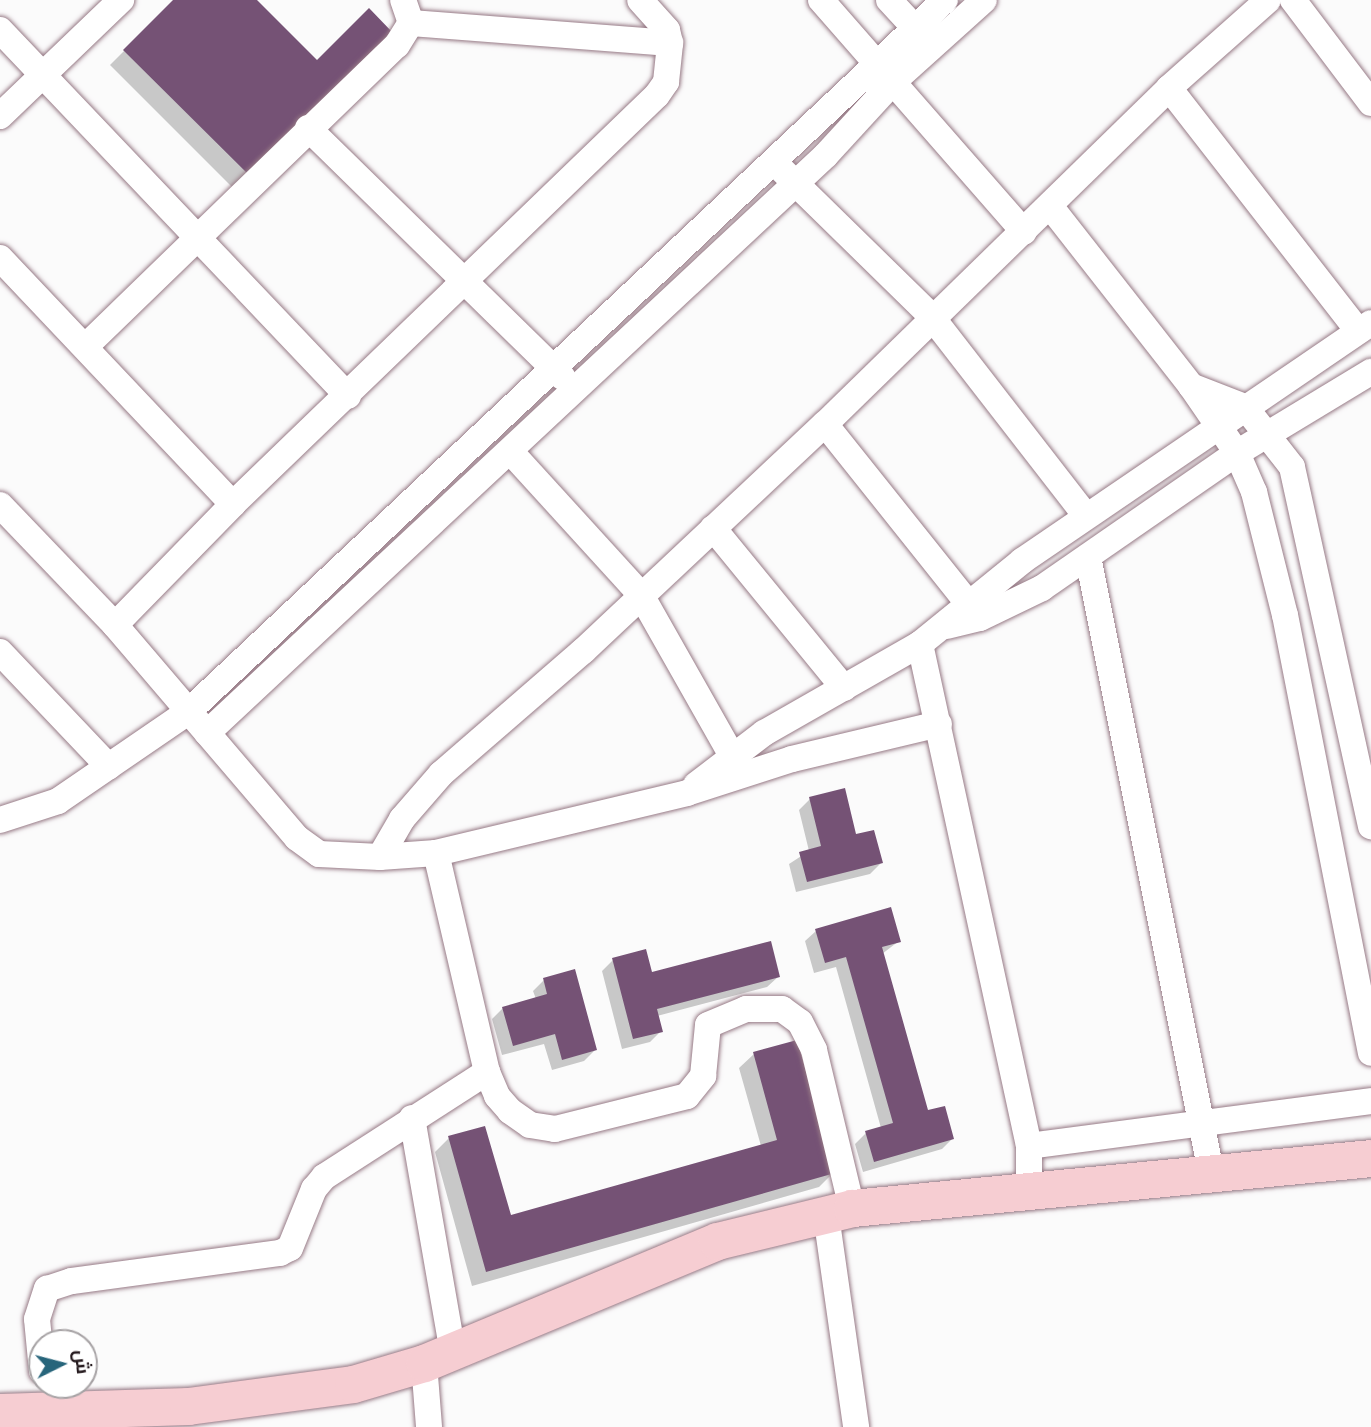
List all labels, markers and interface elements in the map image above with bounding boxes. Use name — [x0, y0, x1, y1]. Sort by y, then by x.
north arrow — [28, 1329, 98, 1399]
text: ش — [69, 1349, 96, 1375]

